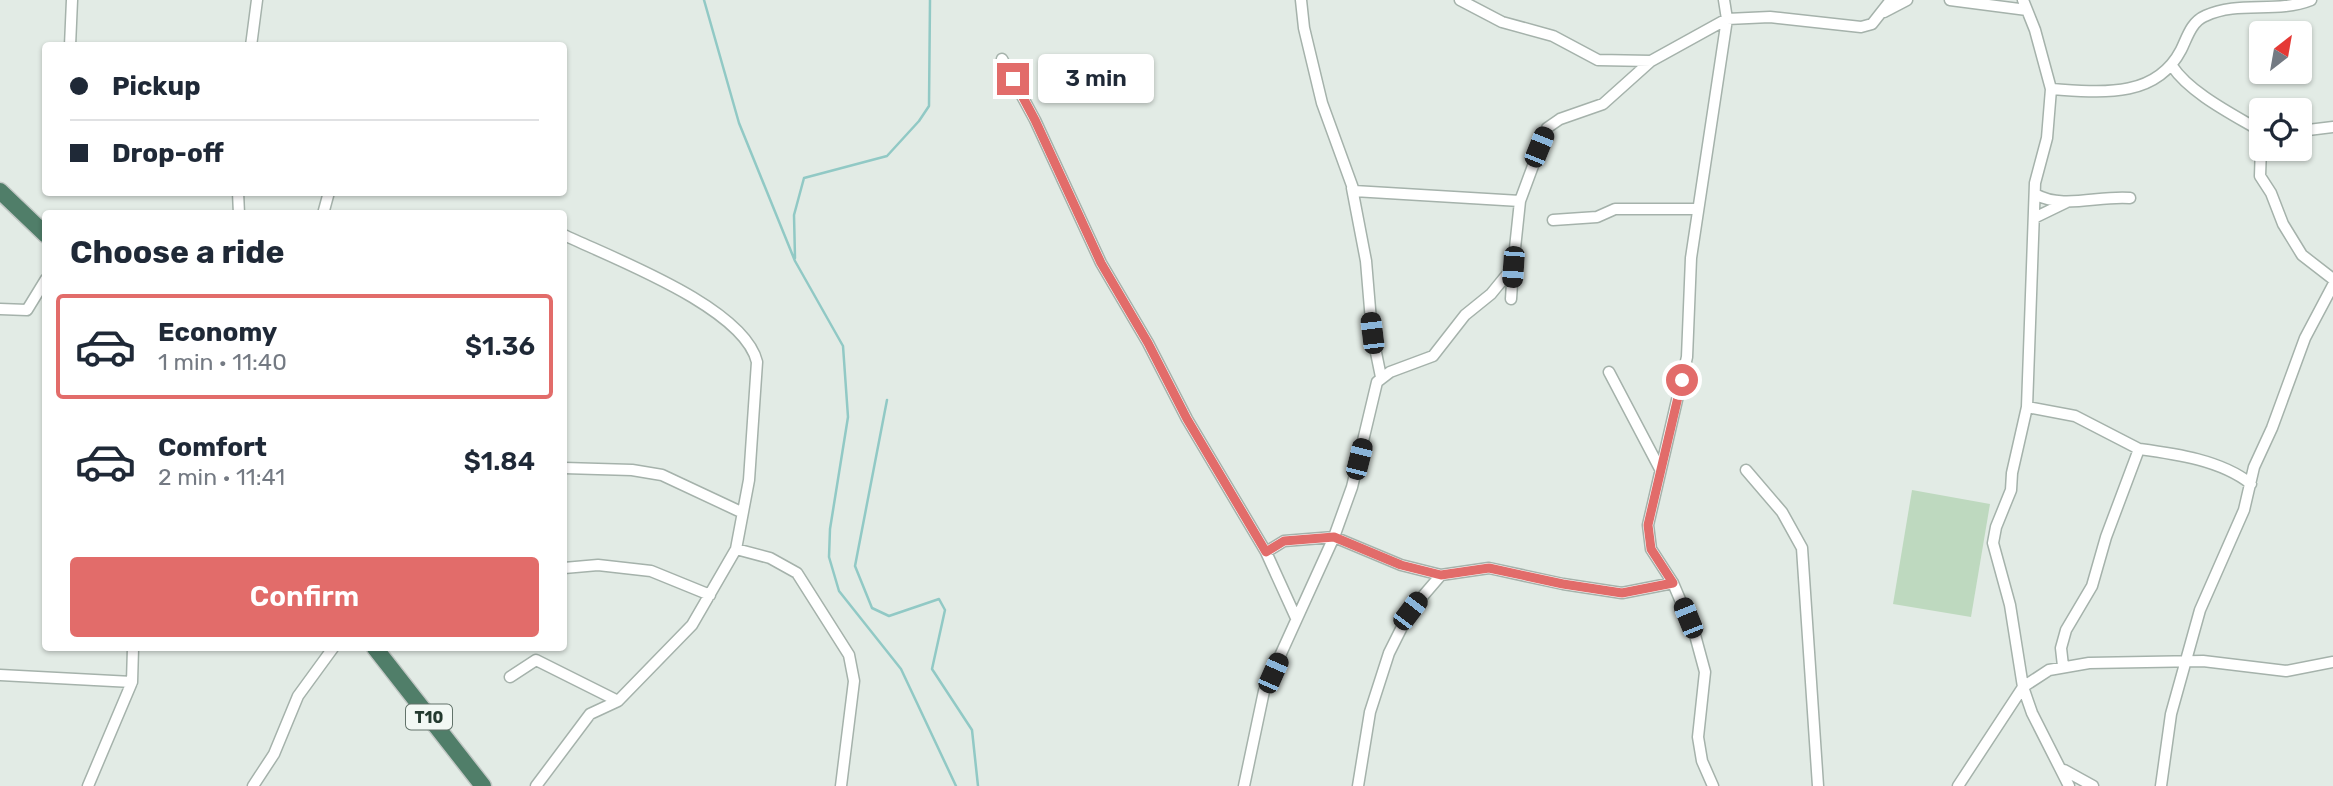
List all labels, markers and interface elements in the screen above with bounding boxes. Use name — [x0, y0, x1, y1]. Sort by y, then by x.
north arrow — [2249, 21, 2312, 84]
map controls — [2249, 21, 2312, 161]
callout: 3 min — [1038, 55, 1153, 104]
route end — [997, 63, 1029, 95]
text: 3 min — [1065, 64, 1127, 92]
text: Pickup — [112, 71, 201, 102]
button: locate — [2249, 98, 2312, 161]
car — [1522, 124, 1557, 170]
text: Drop-off — [112, 138, 224, 169]
text: Choose a ride — [70, 233, 284, 271]
car — [1502, 245, 1525, 289]
car — [1360, 311, 1385, 355]
icon: car — [74, 315, 137, 378]
text: Economy — [158, 317, 277, 348]
text: $1.36 — [465, 331, 535, 362]
text: 1 min · 11:40 — [158, 348, 287, 376]
route start — [1666, 364, 1698, 396]
icon: car — [74, 430, 137, 493]
text: Comfort — [158, 432, 267, 463]
car — [1344, 436, 1375, 482]
text: $1.84 — [464, 446, 535, 477]
text: 2 min · 11:41 — [158, 463, 285, 491]
button: Confirm — [70, 557, 539, 637]
car — [1389, 588, 1432, 634]
car — [1671, 595, 1706, 641]
car — [1255, 650, 1292, 696]
road number: T10 — [406, 704, 452, 730]

